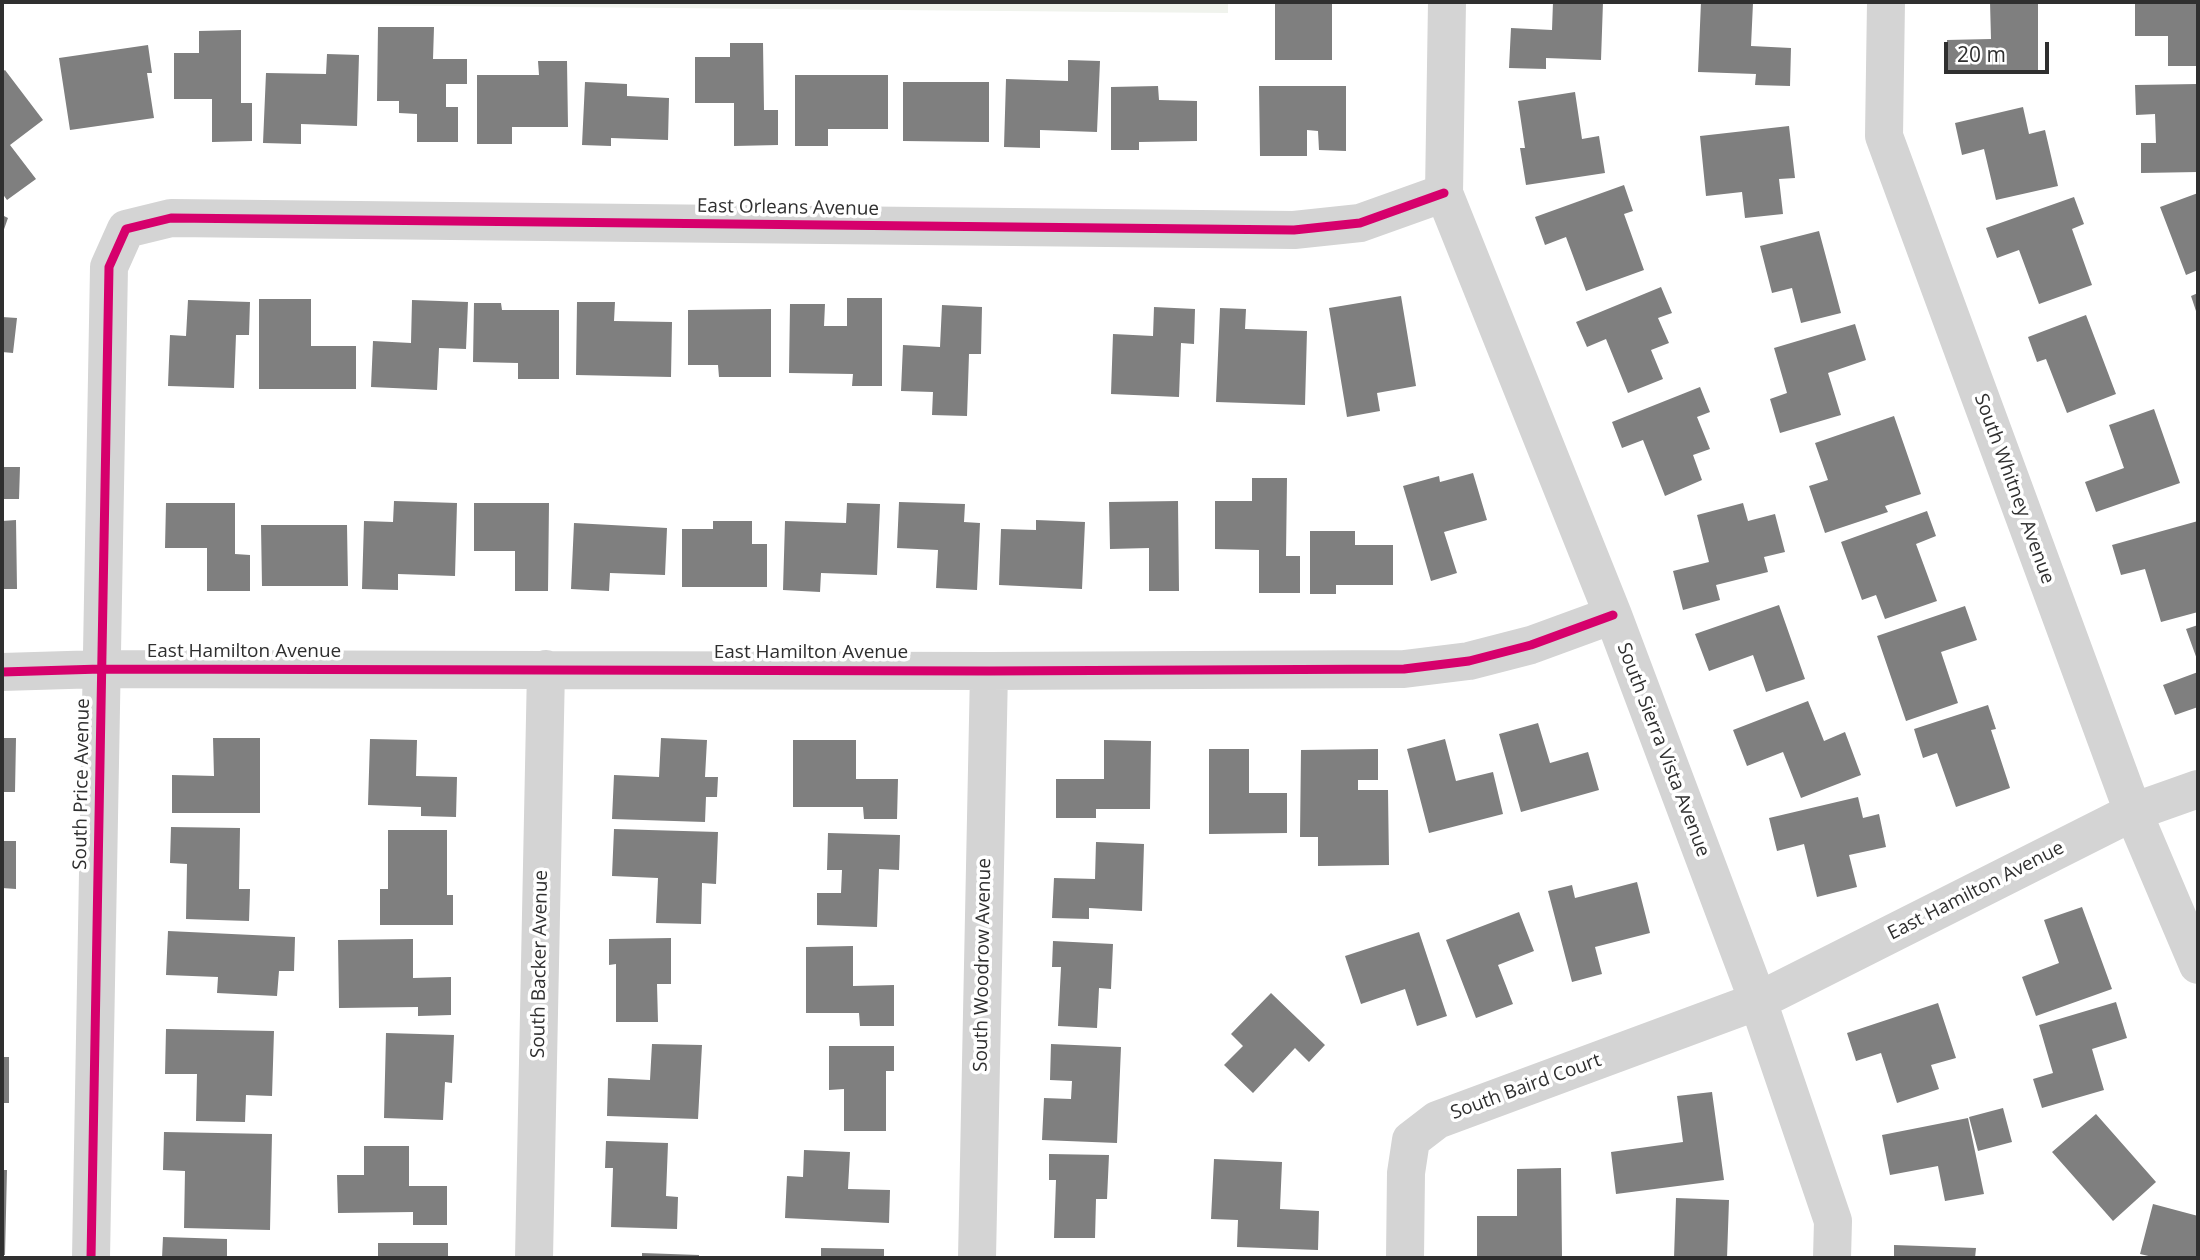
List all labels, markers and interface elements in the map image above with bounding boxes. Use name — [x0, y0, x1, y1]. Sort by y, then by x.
scale bar — [1948, 28, 2053, 72]
text: 20 m — [1957, 40, 2006, 68]
street label: East Orleans Avenue — [697, 195, 879, 221]
street label: South Whitney Avenue — [1969, 391, 2059, 587]
street label: South Sierra Vista Avenue — [1612, 640, 1714, 860]
street label: East Hamilton Avenue — [147, 641, 341, 663]
street label: East Hamilton Avenue — [714, 642, 908, 664]
street label: South Price Avenue — [69, 698, 95, 870]
street label: East Hamilton Avenue — [1884, 837, 2068, 945]
street label: South Woodrow Avenue — [970, 858, 996, 1072]
street label: South Backer Avenue — [527, 870, 553, 1058]
street label: South Baird Court — [1448, 1049, 1604, 1125]

